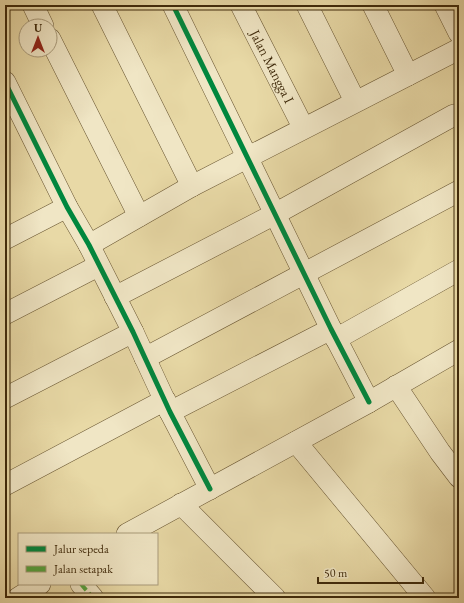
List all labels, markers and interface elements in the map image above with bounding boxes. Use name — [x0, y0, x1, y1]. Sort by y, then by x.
north arrow — [18, 18, 58, 58]
text: U — [34, 21, 43, 35]
street label: Jalan Mangga I — [246, 26, 299, 107]
legend — [18, 533, 158, 585]
text: Jalur sepeda — [53, 541, 109, 557]
scale bar — [318, 559, 423, 585]
text: Jalan setapak — [53, 561, 113, 577]
text: 50 m — [324, 565, 348, 581]

